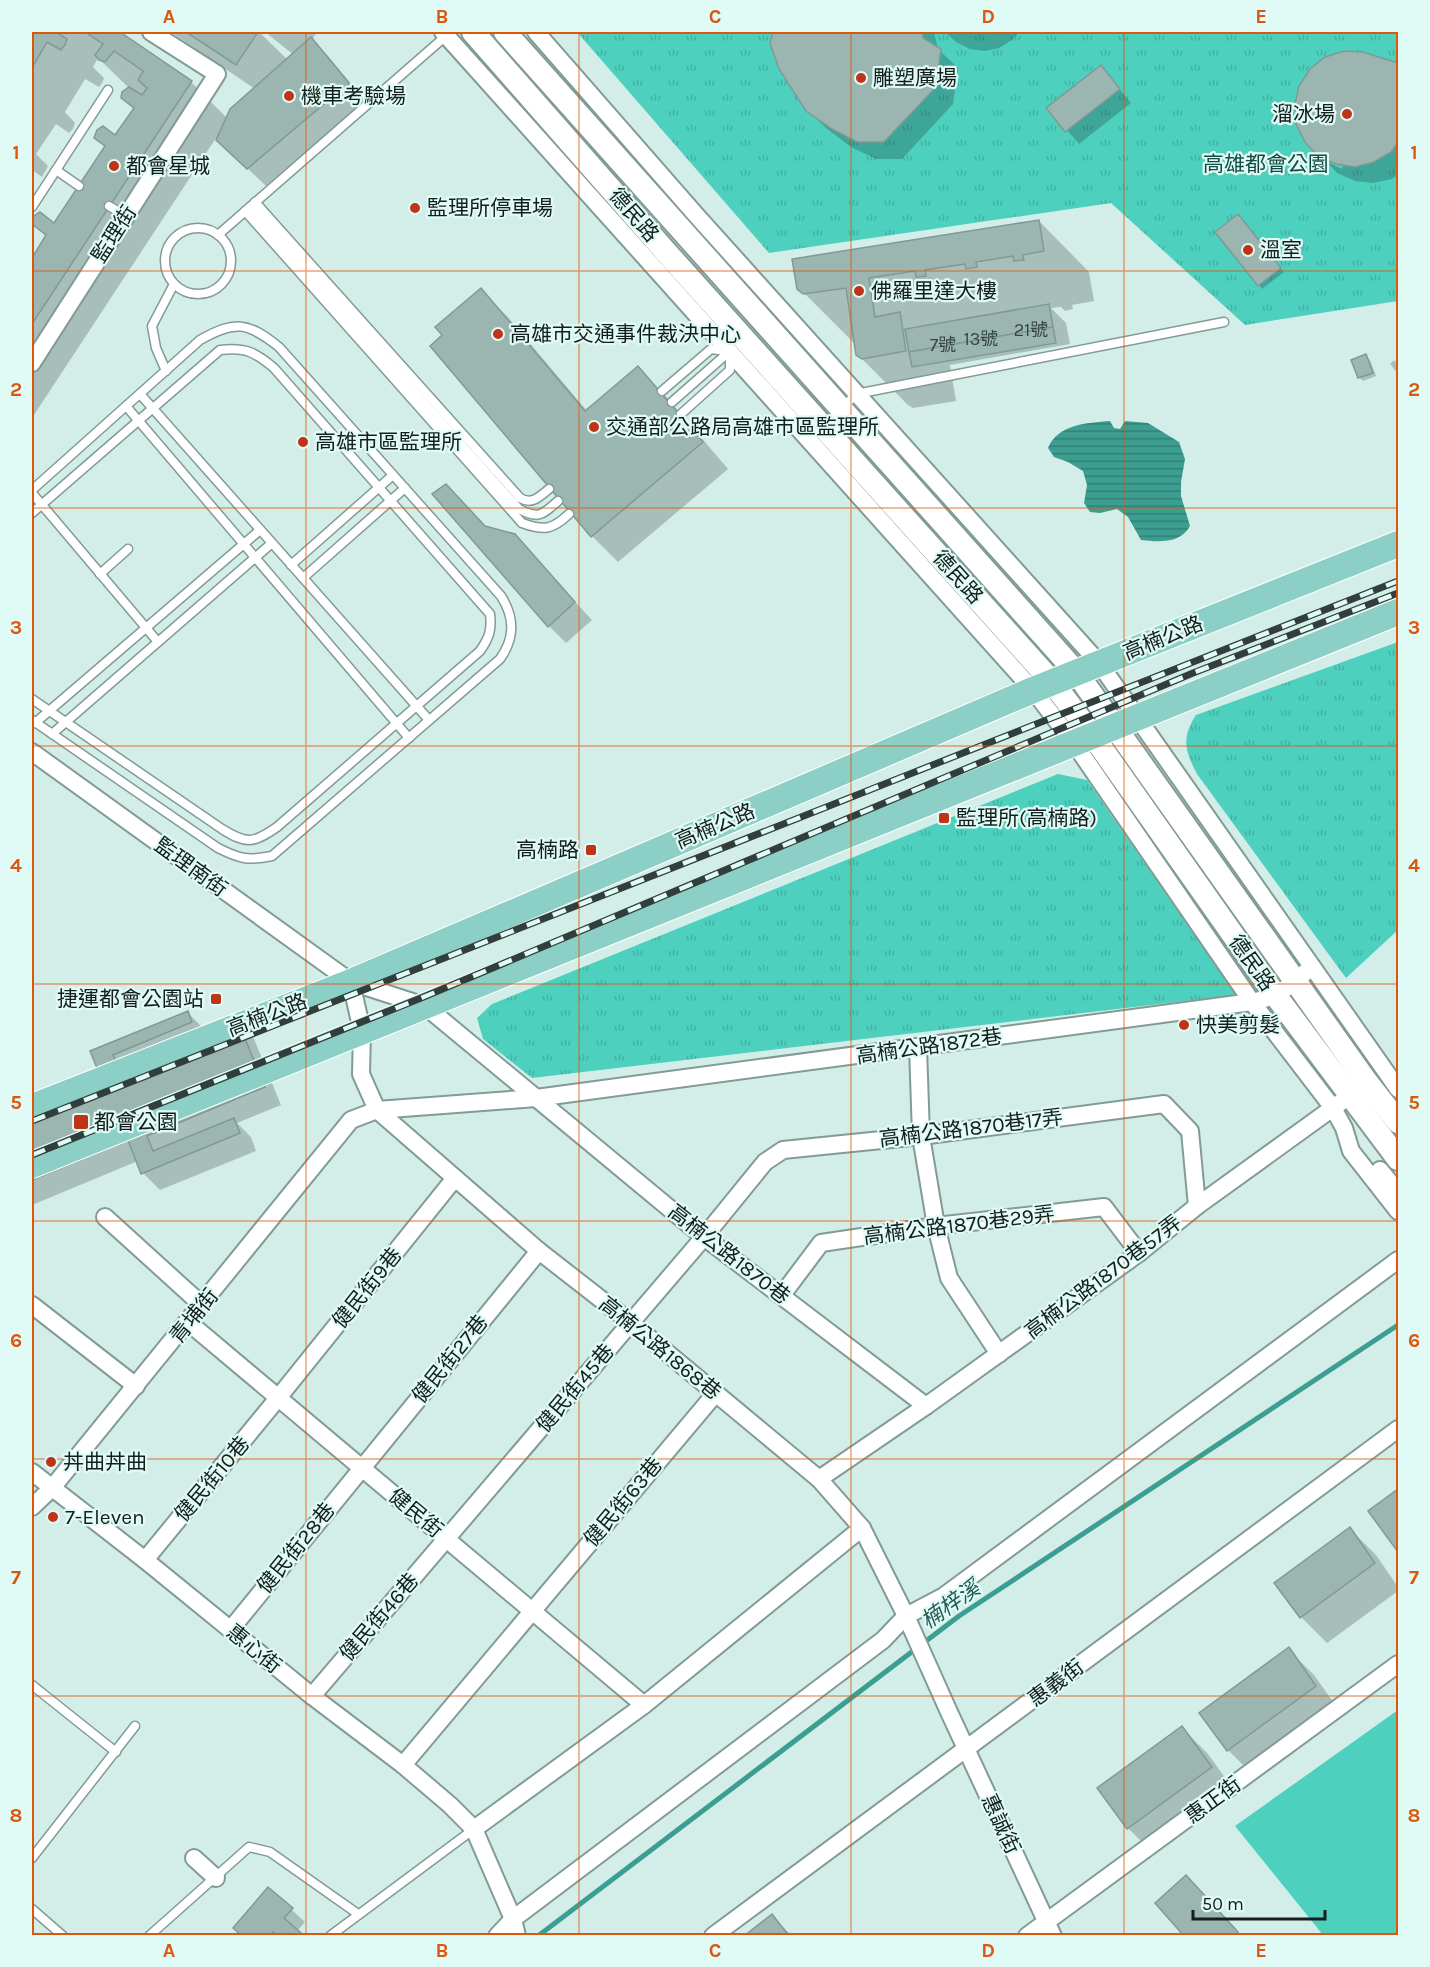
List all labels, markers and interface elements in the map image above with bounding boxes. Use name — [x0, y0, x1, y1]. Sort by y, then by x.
text: A — [163, 5, 176, 28]
text: B — [436, 5, 448, 28]
text: C — [709, 5, 721, 28]
text: D — [981, 5, 995, 28]
text: E — [1255, 5, 1267, 28]
place label: 雕塑廣場 — [873, 66, 957, 90]
marker: 雕塑廣場 — [854, 71, 868, 85]
place label: 機車考驗場 — [301, 84, 406, 108]
marker: 機車考驗場 — [282, 89, 296, 103]
place label: 溜冰場 — [1272, 102, 1335, 126]
marker: 溜冰場 — [1340, 107, 1354, 121]
text: 1 — [12, 141, 20, 164]
text: 1 — [1410, 141, 1418, 164]
park label: 高雄都會公園 — [1203, 152, 1329, 176]
place label: 都會星城 — [126, 154, 210, 178]
marker: 都會星城 — [107, 159, 121, 173]
street label: 德民路 — [604, 183, 664, 247]
place label: 監理所停車場 — [427, 196, 553, 220]
street label: 監理街 — [87, 201, 141, 267]
marker: 監理所停車場 — [408, 201, 422, 215]
place label: 溫室 — [1260, 238, 1302, 262]
marker: 溫室 — [1241, 243, 1255, 257]
place label: 佛羅里達大樓 — [871, 279, 997, 303]
marker: 佛羅里達大樓 — [852, 284, 866, 298]
house number: 21號 — [1014, 319, 1048, 341]
place label: 高雄市交通事件裁決中心 — [510, 322, 741, 346]
marker: 高雄市交通事件裁決中心 — [491, 327, 505, 341]
house number: 13號 — [964, 328, 998, 350]
house number: 7號 — [930, 334, 956, 356]
text: 2 — [10, 378, 22, 401]
text: 2 — [1408, 378, 1420, 401]
place label: 交通部公路局高雄市區監理所 — [606, 415, 879, 439]
marker: 交通部公路局高雄市區監理所 — [587, 420, 601, 434]
place label: 高雄市區監理所 — [315, 430, 462, 454]
marker: 高雄市區監理所 — [296, 435, 310, 449]
street label: 德民路 — [928, 546, 988, 608]
street label: 高楠公路 — [1120, 611, 1206, 665]
text: 3 — [10, 616, 22, 639]
text: 3 — [1408, 616, 1420, 639]
street label: 高楠公路 — [672, 799, 758, 853]
place label: 監理所(高楠路) — [956, 806, 1097, 830]
marker: 監理所(高楠路) — [937, 811, 951, 825]
street label: 監理南街 — [150, 833, 232, 901]
place label: 高楠路 — [516, 838, 579, 862]
marker: 高楠路 — [584, 843, 598, 857]
text: 4 — [10, 854, 22, 877]
text: 4 — [1408, 854, 1420, 877]
street label: 德民路 — [1224, 930, 1280, 996]
place label: 捷運都會公園站 — [57, 987, 204, 1011]
street label: 高楠公路 — [223, 989, 311, 1041]
marker: 捷運都會公園站 — [209, 992, 223, 1006]
place label: 快美剪髮 — [1196, 1013, 1280, 1037]
marker: 快美剪髮 — [1177, 1018, 1191, 1032]
street label: 高楠公路1872巷 — [855, 1024, 1003, 1068]
text: 5 — [10, 1091, 22, 1114]
text: 5 — [1408, 1091, 1420, 1114]
street label: 高楠公路1870巷17弄 — [878, 1105, 1064, 1151]
place label: 都會公園 — [94, 1110, 178, 1134]
marker: 都會公園 — [72, 1113, 90, 1131]
street label: 高楠公路1870巷 — [664, 1199, 794, 1309]
street label: 高楠公路1870巷29弄 — [862, 1201, 1056, 1249]
street label: 高楠公路1870巷57弄 — [1020, 1210, 1186, 1344]
street label: 健民街9巷 — [327, 1243, 407, 1333]
street label: 青埔街 — [165, 1284, 223, 1348]
street label: 高楠公路1868巷 — [594, 1292, 726, 1404]
street label: 健民街27巷 — [407, 1310, 493, 1408]
text: 6 — [10, 1329, 22, 1352]
text: 6 — [1408, 1329, 1420, 1352]
street label: 健民街45巷 — [531, 1339, 619, 1437]
street label: 健民街10巷 — [170, 1432, 254, 1526]
place label: 丼曲丼曲 — [63, 1450, 147, 1474]
street label: 健民街63巷 — [579, 1453, 667, 1551]
marker: 丼曲丼曲 — [44, 1455, 58, 1469]
street label: 健民街 — [384, 1484, 448, 1542]
street label: 健民街28巷 — [252, 1498, 340, 1598]
place label: 7-Eleven — [65, 1505, 145, 1529]
marker: 7-Eleven — [46, 1510, 60, 1524]
text: 7 — [11, 1566, 21, 1589]
text: 7 — [1409, 1566, 1419, 1589]
street label: 健民街46巷 — [335, 1568, 423, 1666]
water label: 楠梓溪 — [916, 1574, 988, 1634]
street label: 惠心街 — [222, 1620, 286, 1678]
street label: 惠義街 — [1024, 1654, 1088, 1712]
street label: 惠正街 — [1180, 1772, 1246, 1828]
street label: 惠誠街 — [977, 1790, 1025, 1858]
text: 8 — [10, 1804, 22, 1827]
text: 8 — [1408, 1804, 1420, 1827]
scale bar — [1193, 1883, 1325, 1921]
text: 50 m — [1202, 1893, 1244, 1915]
text: A — [163, 1939, 176, 1962]
text: B — [436, 1939, 448, 1962]
text: C — [709, 1939, 721, 1962]
text: D — [981, 1939, 995, 1962]
text: E — [1255, 1939, 1267, 1962]

